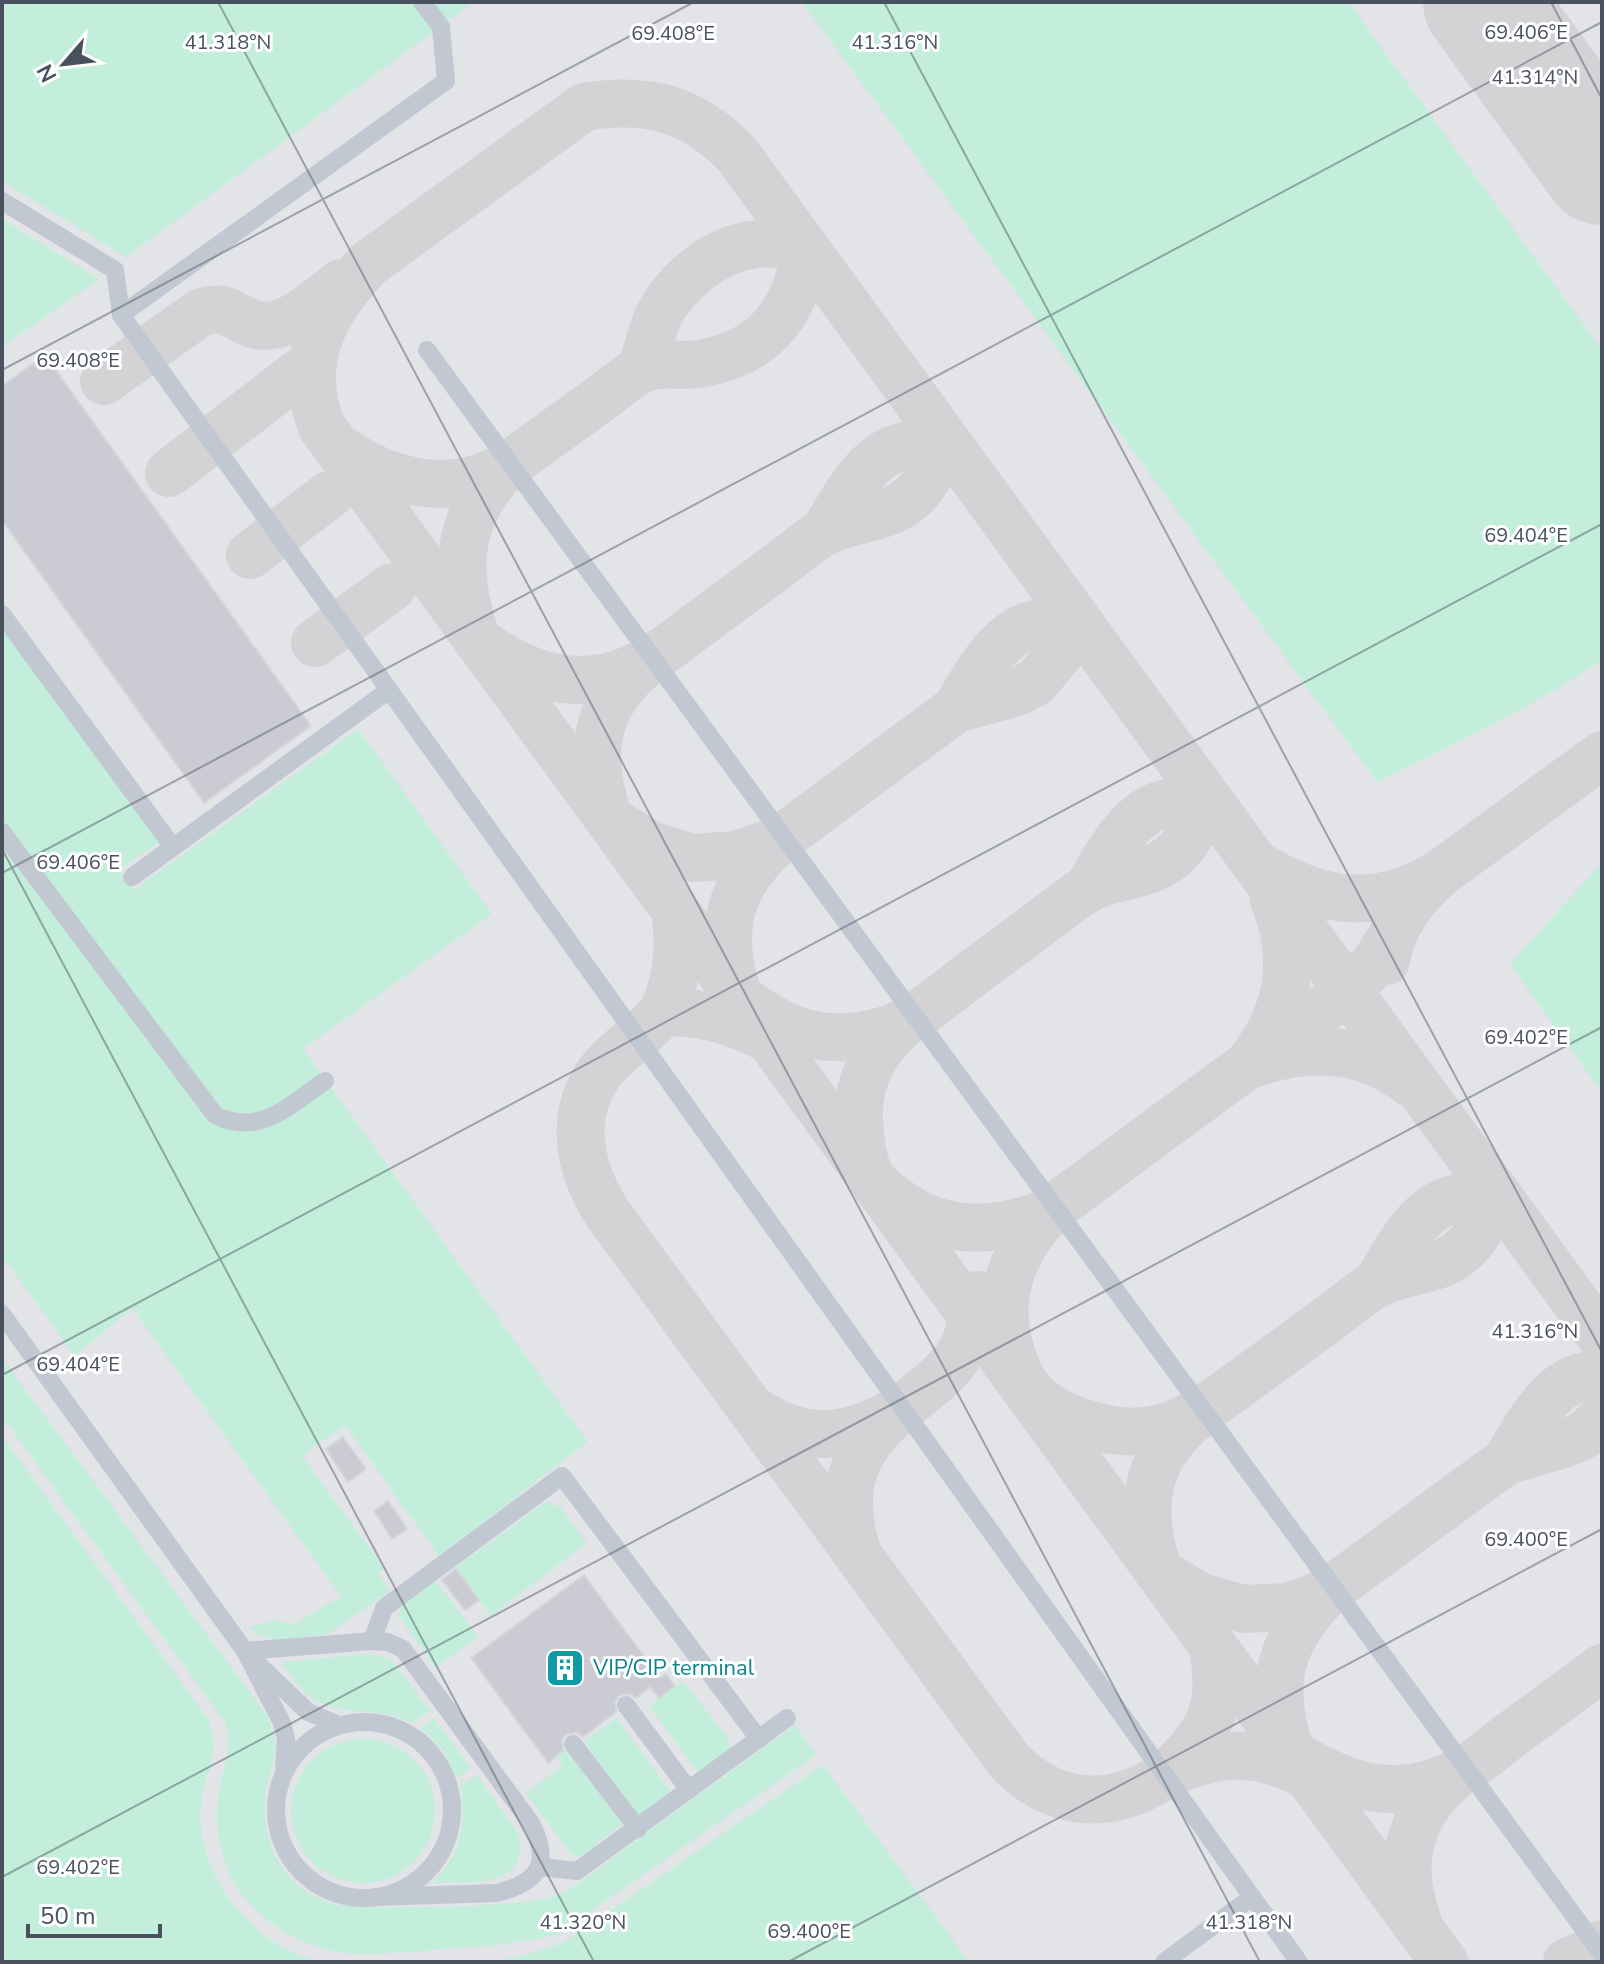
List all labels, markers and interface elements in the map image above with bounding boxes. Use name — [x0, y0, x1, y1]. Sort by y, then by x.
text: 69.406°E — [1484, 19, 1568, 46]
text: 69.408°E — [631, 20, 715, 47]
north arrow — [24, 24, 104, 104]
text: 41.318°N — [185, 29, 271, 56]
text: 41.316°N — [852, 29, 938, 56]
text: N — [30, 59, 64, 87]
text: 41.314°N — [1492, 64, 1578, 91]
text: 69.408°E — [36, 347, 120, 374]
text: 69.404°E — [1484, 522, 1568, 549]
text: 69.406°E — [36, 849, 120, 876]
text: 69.402°E — [1484, 1024, 1568, 1051]
text: 41.316°N — [1492, 1318, 1578, 1345]
text: 69.404°E — [36, 1351, 120, 1378]
text: 69.400°E — [1484, 1526, 1568, 1553]
building icon: VIP/CIP terminal — [544, 1647, 586, 1689]
place label: VIP/CIP terminal — [592, 1653, 755, 1683]
text: 69.402°E — [36, 1854, 120, 1881]
scale bar — [28, 1888, 160, 1938]
text: 50 m — [40, 1900, 96, 1932]
text: 41.320°N — [540, 1909, 626, 1936]
text: 41.318°N — [1206, 1909, 1292, 1936]
text: 69.400°E — [767, 1918, 851, 1945]

